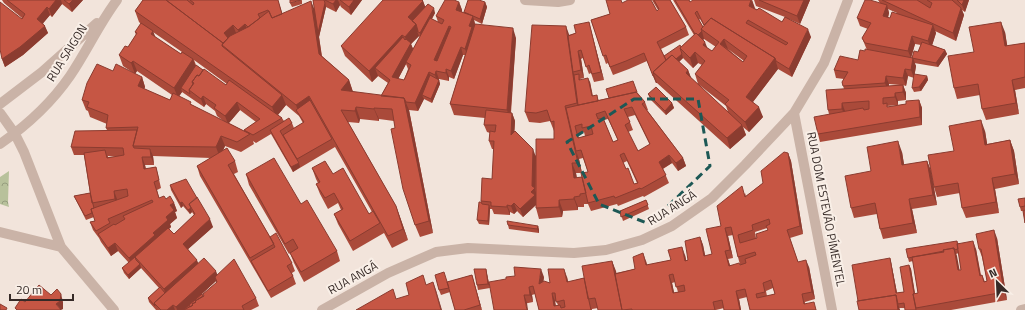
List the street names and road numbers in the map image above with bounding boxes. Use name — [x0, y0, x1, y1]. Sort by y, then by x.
street label: RUA SAIGON — [41, 20, 92, 85]
street label: RUA DOM ESTEVÃO PÍMENTEL — [802, 130, 851, 288]
street label: RUA ANGÁ — [644, 185, 700, 230]
street label: RUA ANGÁ — [324, 256, 381, 299]

